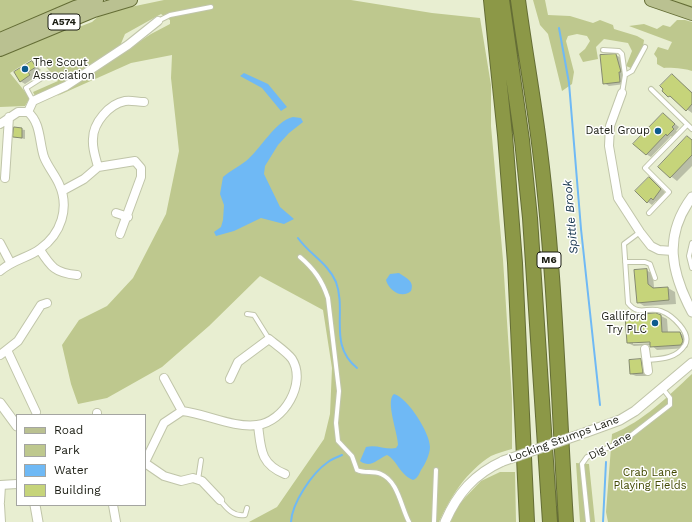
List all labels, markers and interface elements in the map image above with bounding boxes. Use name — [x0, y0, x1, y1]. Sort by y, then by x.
road number: A574 — [48, 14, 80, 30]
place label: The Scout Association — [33, 56, 94, 82]
marker: The Scout Association — [20, 64, 30, 74]
place label: Datel Group — [585, 124, 650, 138]
marker: Datel Group — [653, 126, 663, 136]
water label: Spittle Brook — [561, 179, 581, 255]
road number: M6 — [537, 252, 561, 268]
place label: Galliford Try PLC — [601, 310, 647, 336]
marker: Galliford Try PLC — [650, 318, 660, 328]
street label: Locking Stumps Lane — [507, 413, 621, 465]
legend — [16, 414, 146, 506]
text: Road — [54, 423, 83, 437]
street label: Dig Lane — [586, 429, 634, 463]
text: Park — [54, 443, 80, 457]
text: Water — [54, 463, 88, 477]
park label: Crab Lane Playing Fields — [613, 466, 687, 492]
text: Building — [54, 483, 101, 497]

